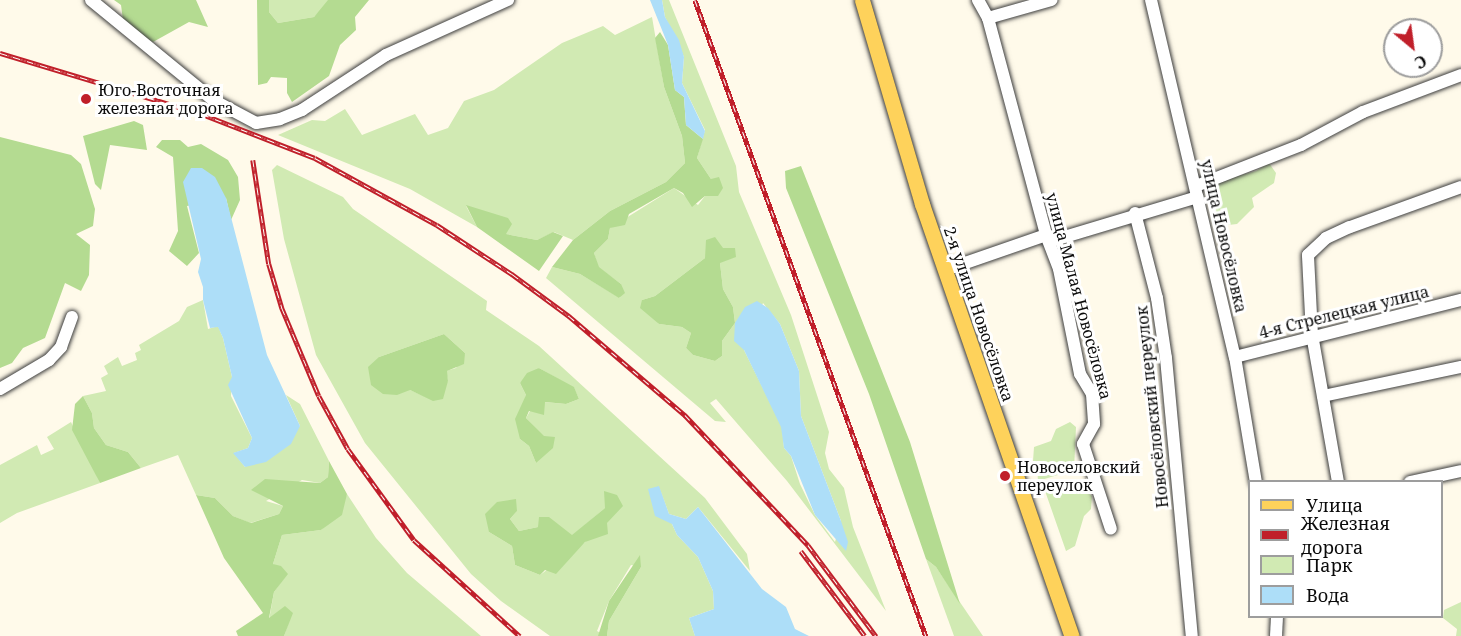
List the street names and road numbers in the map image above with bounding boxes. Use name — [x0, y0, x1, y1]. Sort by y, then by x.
street label: улица Новосёловка — [1197, 158, 1251, 314]
street label: улица Малая Новосёловка — [1042, 191, 1116, 401]
street label: 2-я улица Новосёловка — [940, 224, 1018, 404]
street label: 4-я Стрелецкая улица — [1257, 282, 1431, 342]
street label: Новосёловский переулок — [1132, 305, 1172, 509]

